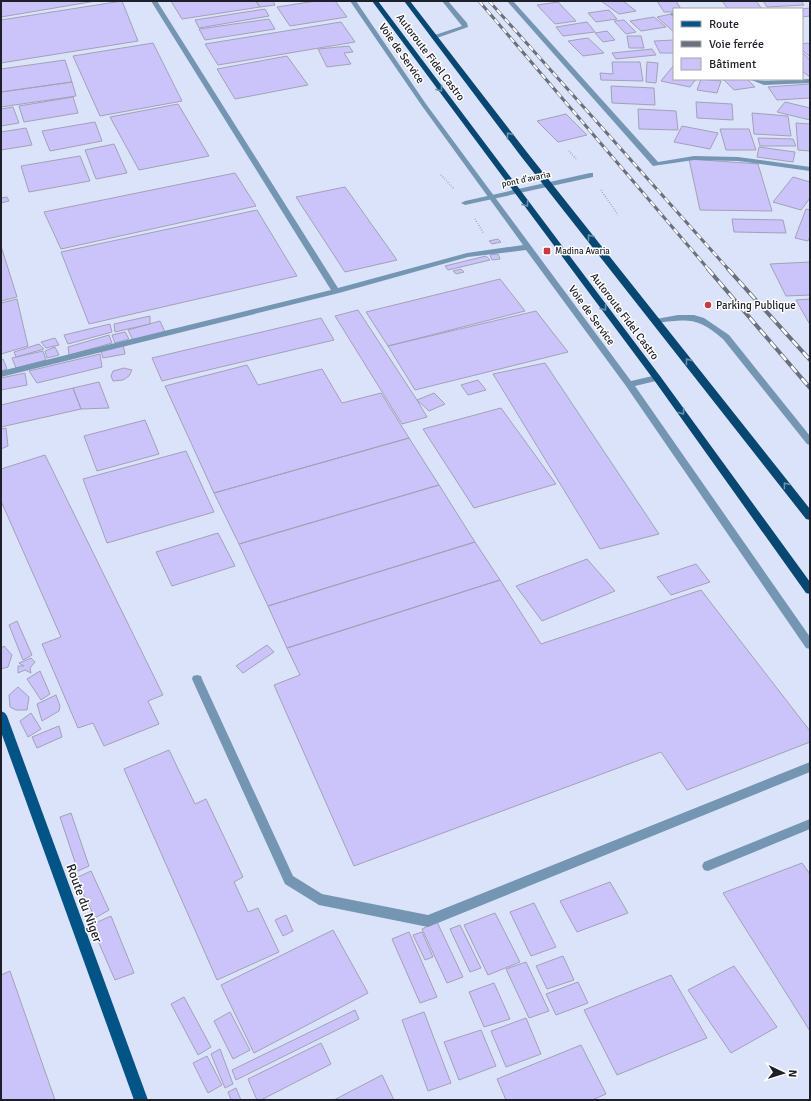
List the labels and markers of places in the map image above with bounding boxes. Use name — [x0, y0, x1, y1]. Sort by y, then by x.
marker: Madina Avaria — [542, 246, 552, 256]
place label: Madina Avaria — [555, 246, 610, 257]
place label: Parking Publique — [716, 299, 796, 312]
marker: Parking Publique — [703, 300, 713, 310]

